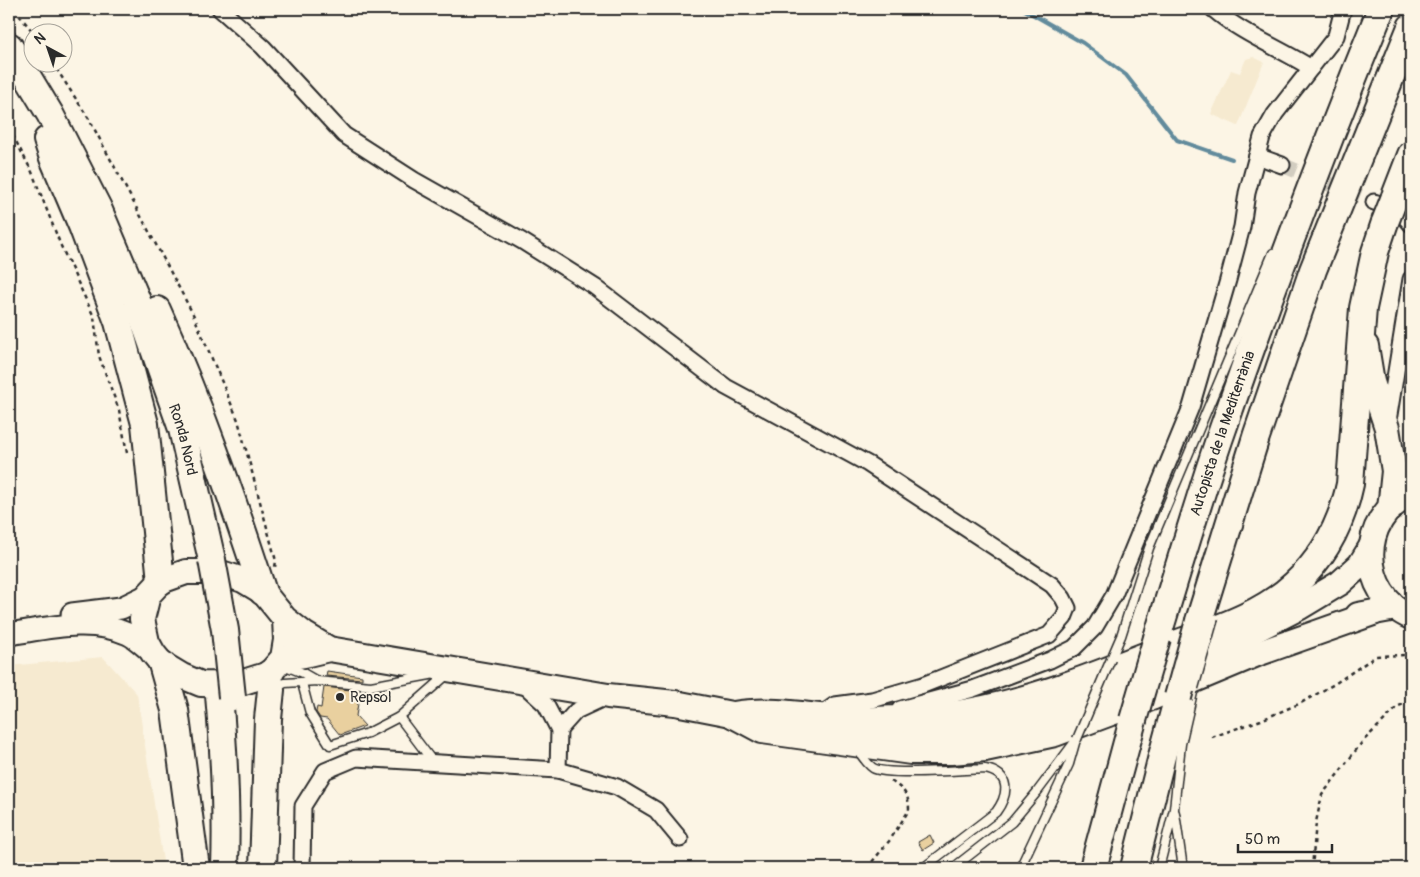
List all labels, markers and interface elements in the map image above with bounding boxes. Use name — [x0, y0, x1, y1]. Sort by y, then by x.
north arrow — [22, 22, 72, 72]
text: N — [31, 29, 49, 48]
street label: Autopista de la Mediterrània — [1186, 348, 1260, 518]
street label: Ronda Nord — [164, 401, 201, 477]
place label: Repsol — [350, 688, 392, 707]
marker: Repsol — [334, 691, 346, 703]
scale bar — [1238, 822, 1331, 854]
text: 50 m — [1245, 830, 1280, 849]

